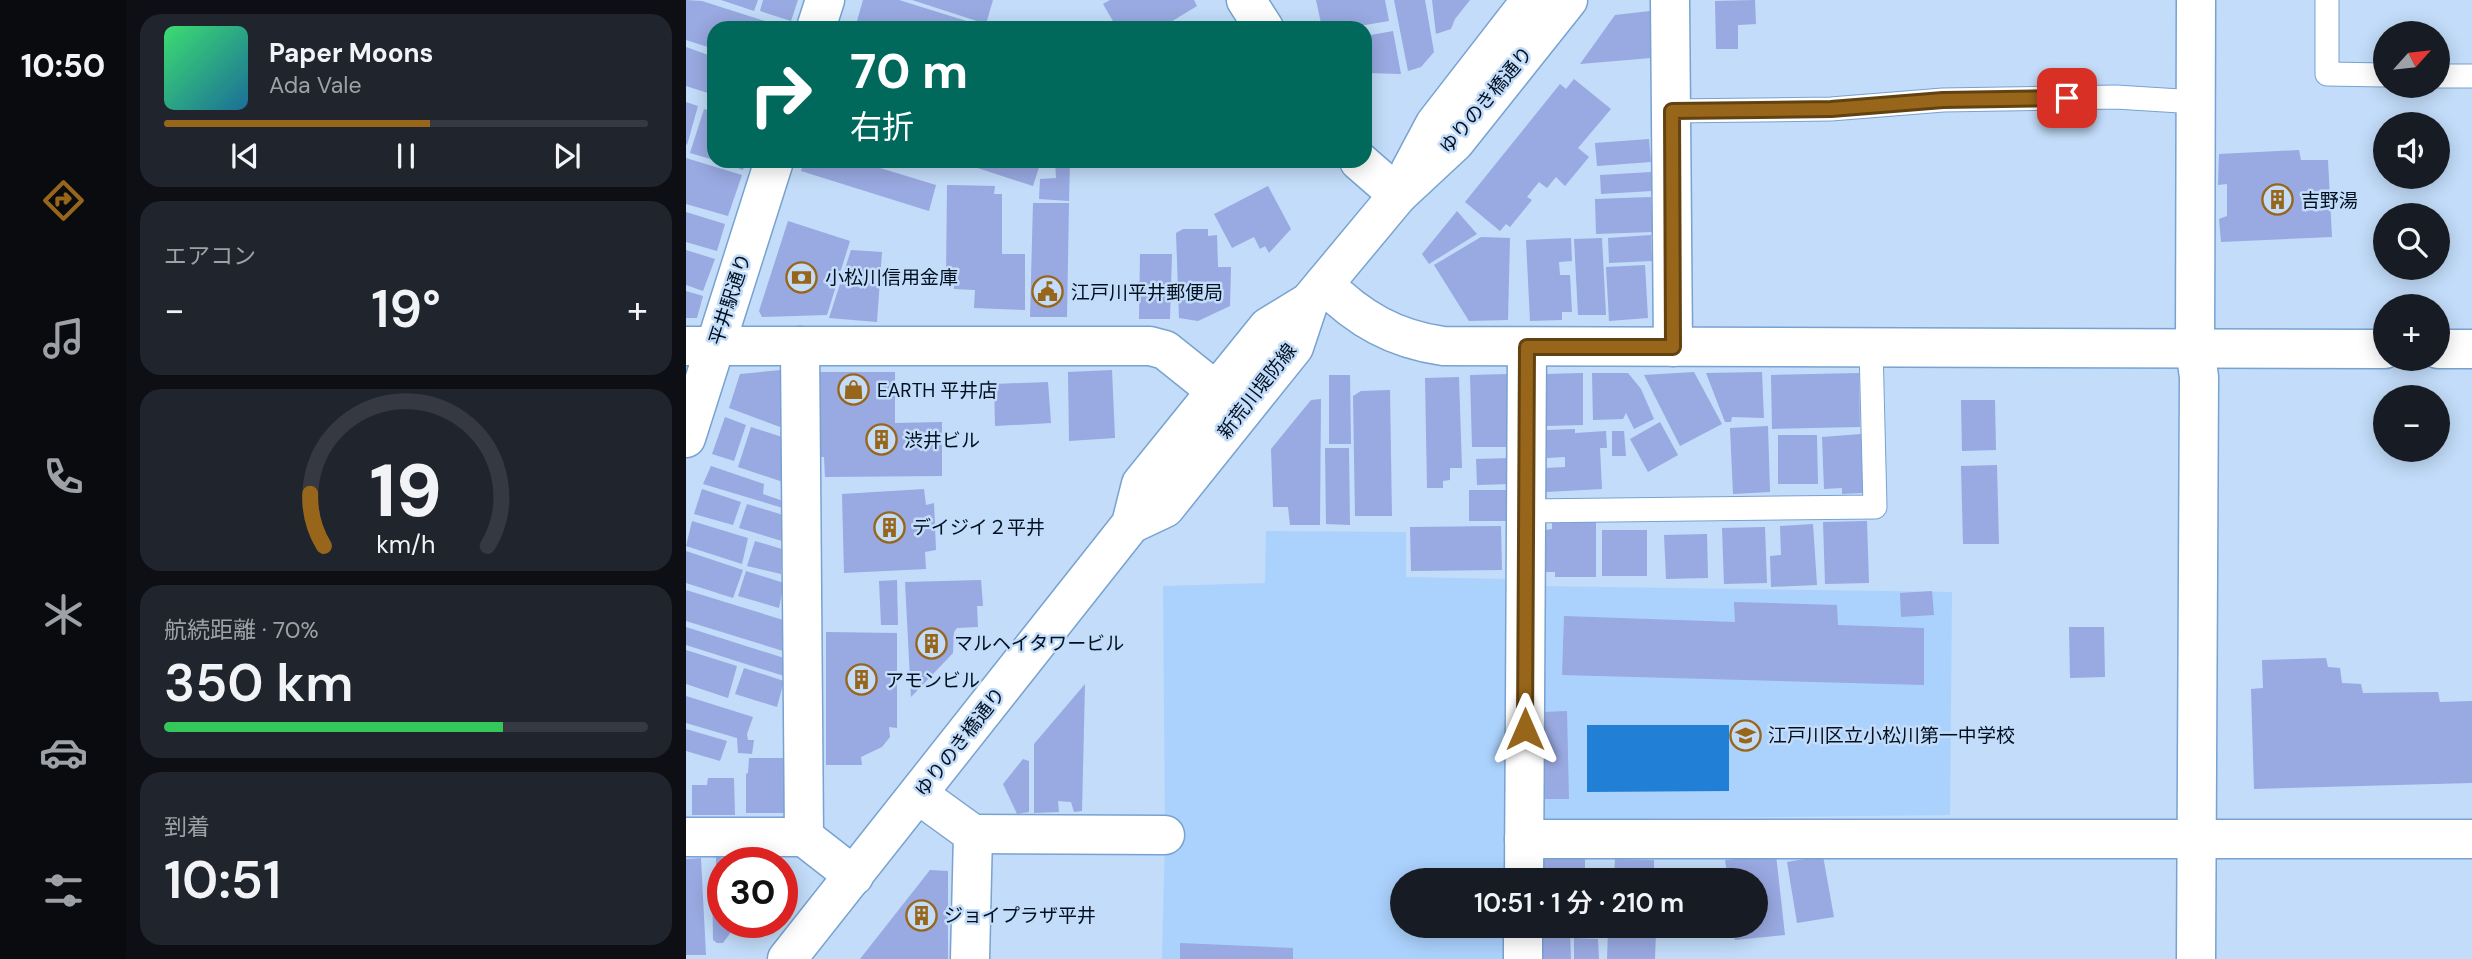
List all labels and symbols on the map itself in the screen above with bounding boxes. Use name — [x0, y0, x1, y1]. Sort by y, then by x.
north arrow — [2373, 21, 2450, 98]
street label: ゆりのき橋通り — [1434, 41, 1538, 159]
pin — [2037, 68, 2097, 128]
building icon: 吉野湯 — [2261, 183, 2295, 217]
place label: 吉野湯 — [2301, 188, 2358, 213]
street label: 平井駅通り — [703, 250, 757, 348]
bank icon: 小松川信用金庫 — [785, 260, 819, 294]
place label: 小松川信用金庫 — [825, 265, 958, 290]
public building icon: 江戸川平井郵便局 — [1031, 275, 1065, 309]
place label: 江戸川平井郵便局 — [1071, 280, 1223, 305]
street label: 新荒川堤防線 — [1212, 338, 1302, 444]
shop icon: EARTH 平井店 — [837, 373, 871, 407]
place label: EARTH 平井店 — [877, 378, 997, 403]
building icon: 渋井ビル — [864, 423, 898, 457]
place label: 渋井ビル — [904, 428, 980, 453]
building icon: デイジイ２平井 — [872, 510, 906, 544]
place label: デイジイ２平井 — [912, 515, 1045, 540]
building icon: マルヘイタワービル — [914, 626, 948, 660]
place label: マルヘイタワービル — [954, 631, 1124, 656]
building icon: アモンビル — [845, 663, 879, 697]
place label: アモンビル — [885, 668, 980, 693]
street label: ゆりのき橋通り — [909, 682, 1011, 802]
position arrow — [1488, 692, 1562, 766]
school or university icon: 江戸川区立小松川第一中学校 — [1728, 718, 1762, 752]
place label: 江戸川区立小松川第一中学校 — [1768, 723, 2015, 748]
speed limit sign: 30 — [707, 847, 798, 938]
building icon: ジョイプラザ平井 — [904, 898, 938, 932]
place label: ジョイプラザ平井 — [944, 903, 1096, 928]

